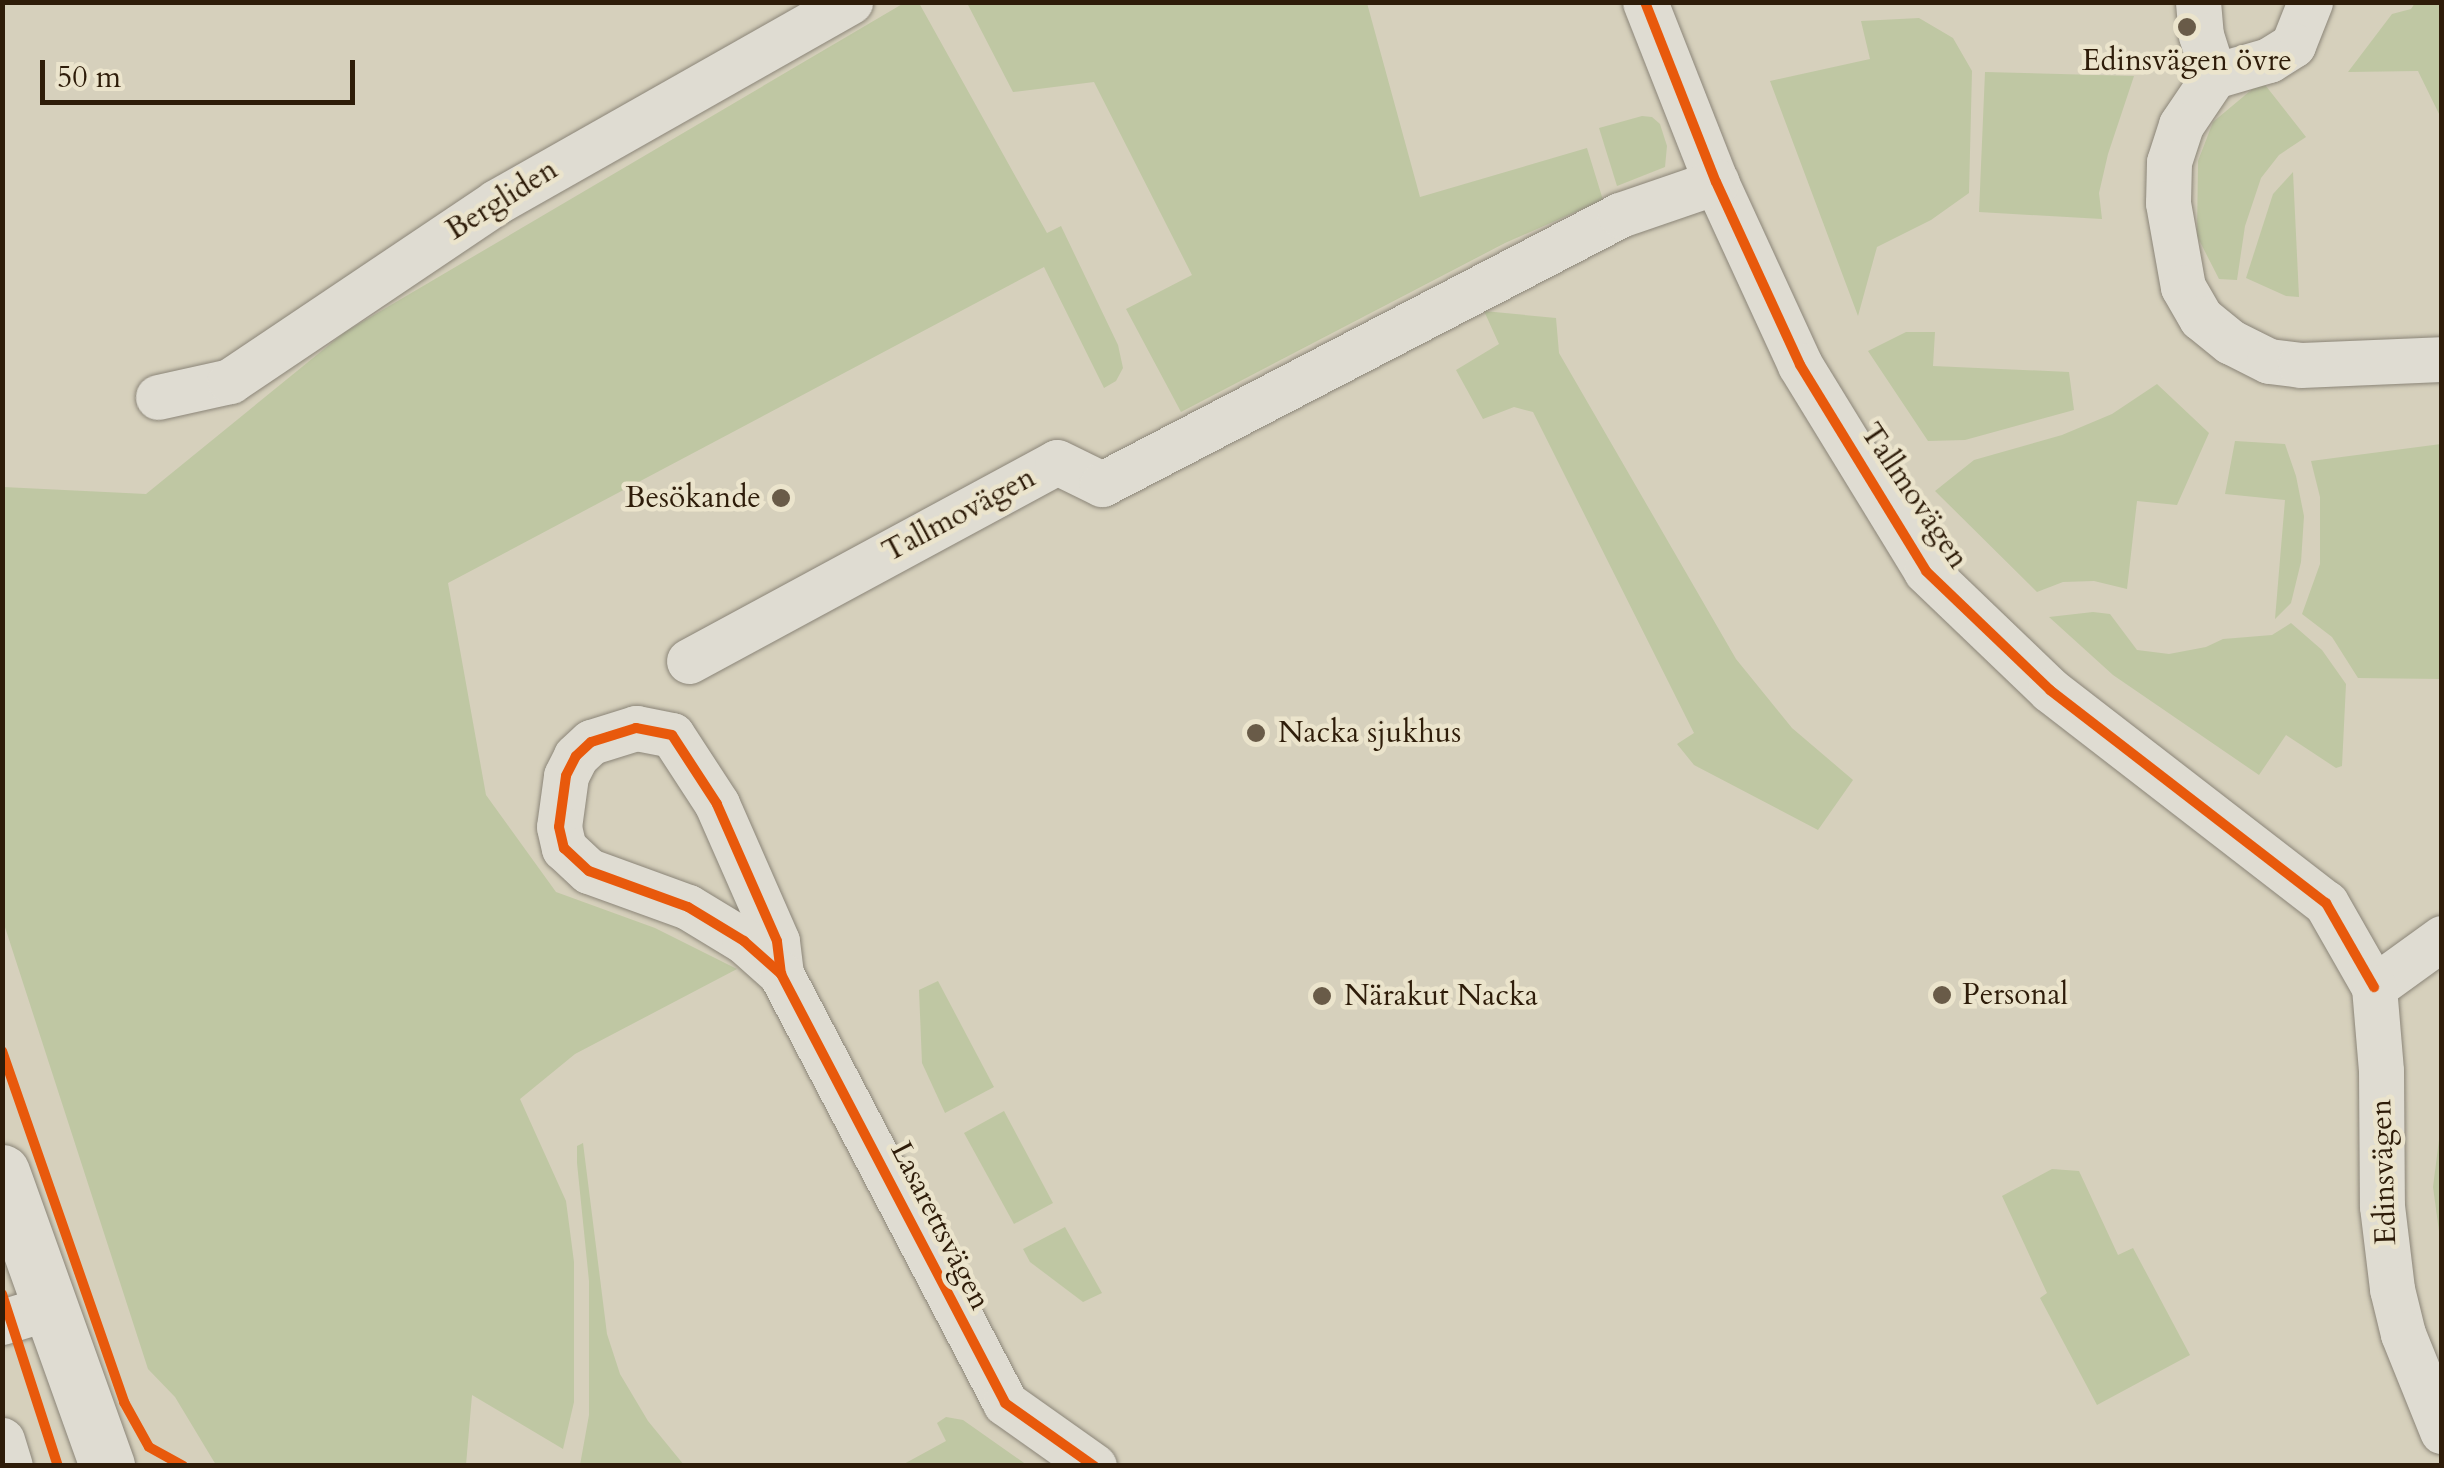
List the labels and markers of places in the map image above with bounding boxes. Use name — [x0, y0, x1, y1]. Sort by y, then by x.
marker: Edinsvägen övre — [2176, 16, 2198, 38]
place label: Edinsvägen övre — [2082, 43, 2292, 79]
place label: Besökande — [625, 480, 761, 516]
marker: Besökande — [770, 487, 792, 509]
place label: Nacka sjukhus — [1278, 715, 1461, 751]
marker: Nacka sjukhus — [1243, 720, 1269, 746]
place label: Personal — [1962, 977, 2068, 1013]
place label: Närakut Nacka — [1344, 978, 1538, 1014]
marker: Närakut Nacka — [1309, 983, 1335, 1009]
marker: Personal — [1931, 984, 1953, 1006]

